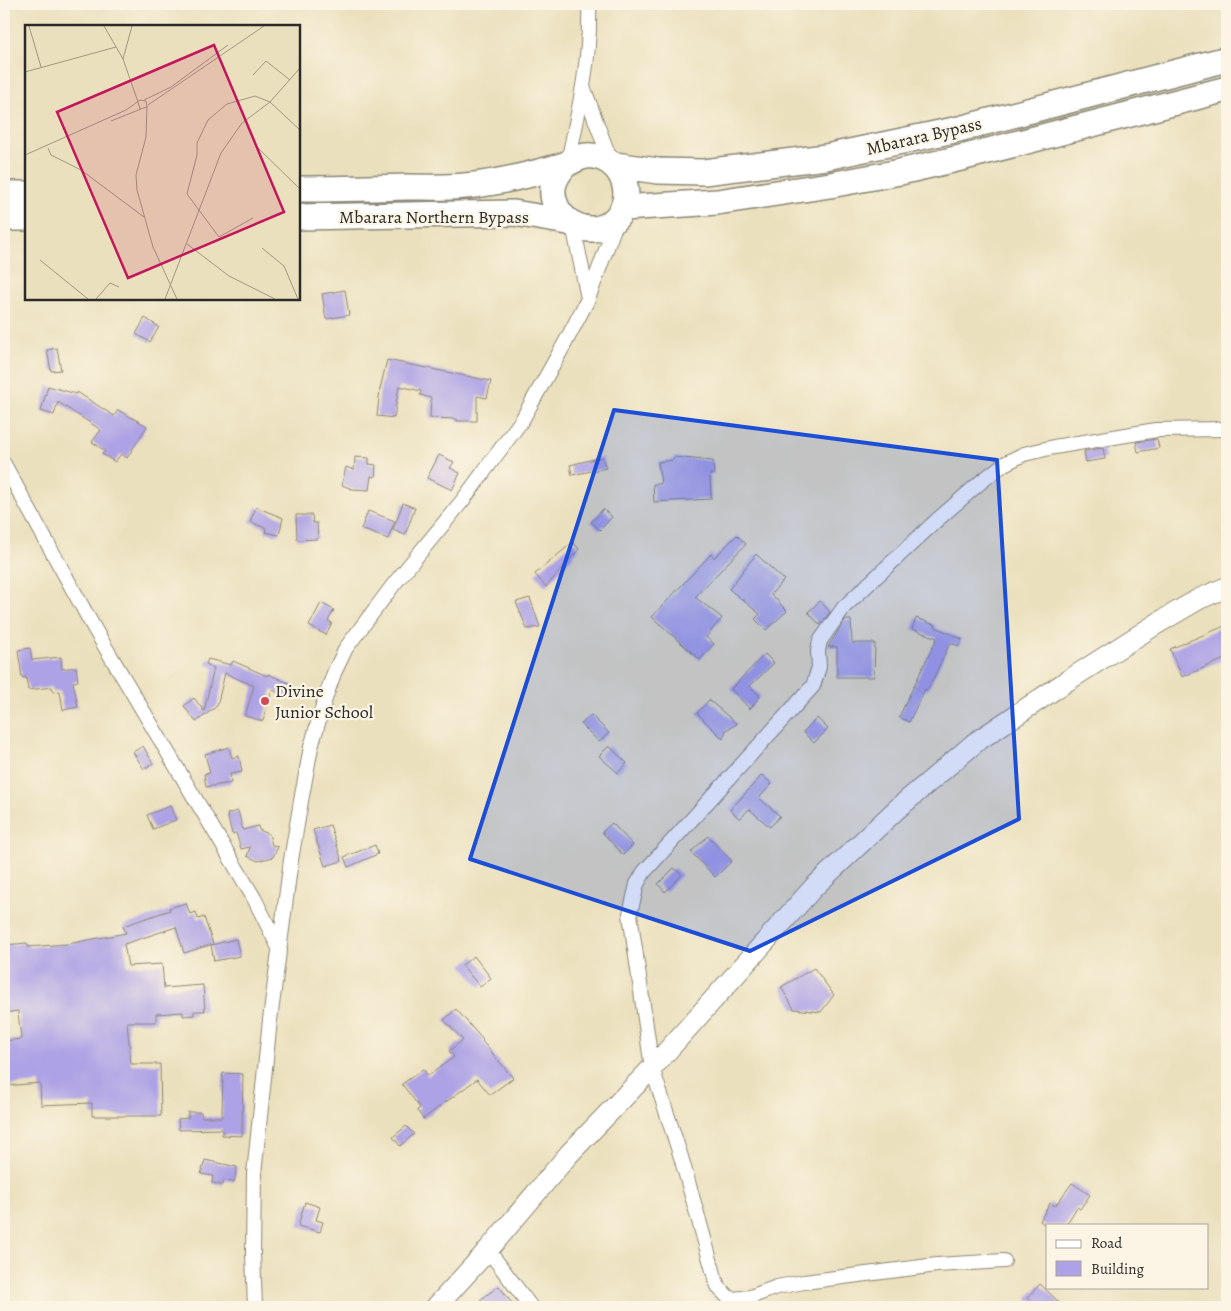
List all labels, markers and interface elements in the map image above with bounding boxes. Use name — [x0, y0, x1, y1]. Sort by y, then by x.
inset map — [25, 25, 300, 300]
street label: Mbarara Bypass — [864, 111, 984, 161]
street label: Mbarara Northern Bypass — [339, 205, 529, 229]
place label: Divine Junior School — [275, 679, 374, 724]
marker: Divine Junior School — [259, 695, 271, 707]
legend — [1046, 1224, 1208, 1288]
text: Road — [1091, 1233, 1123, 1253]
text: Building — [1091, 1259, 1144, 1279]

